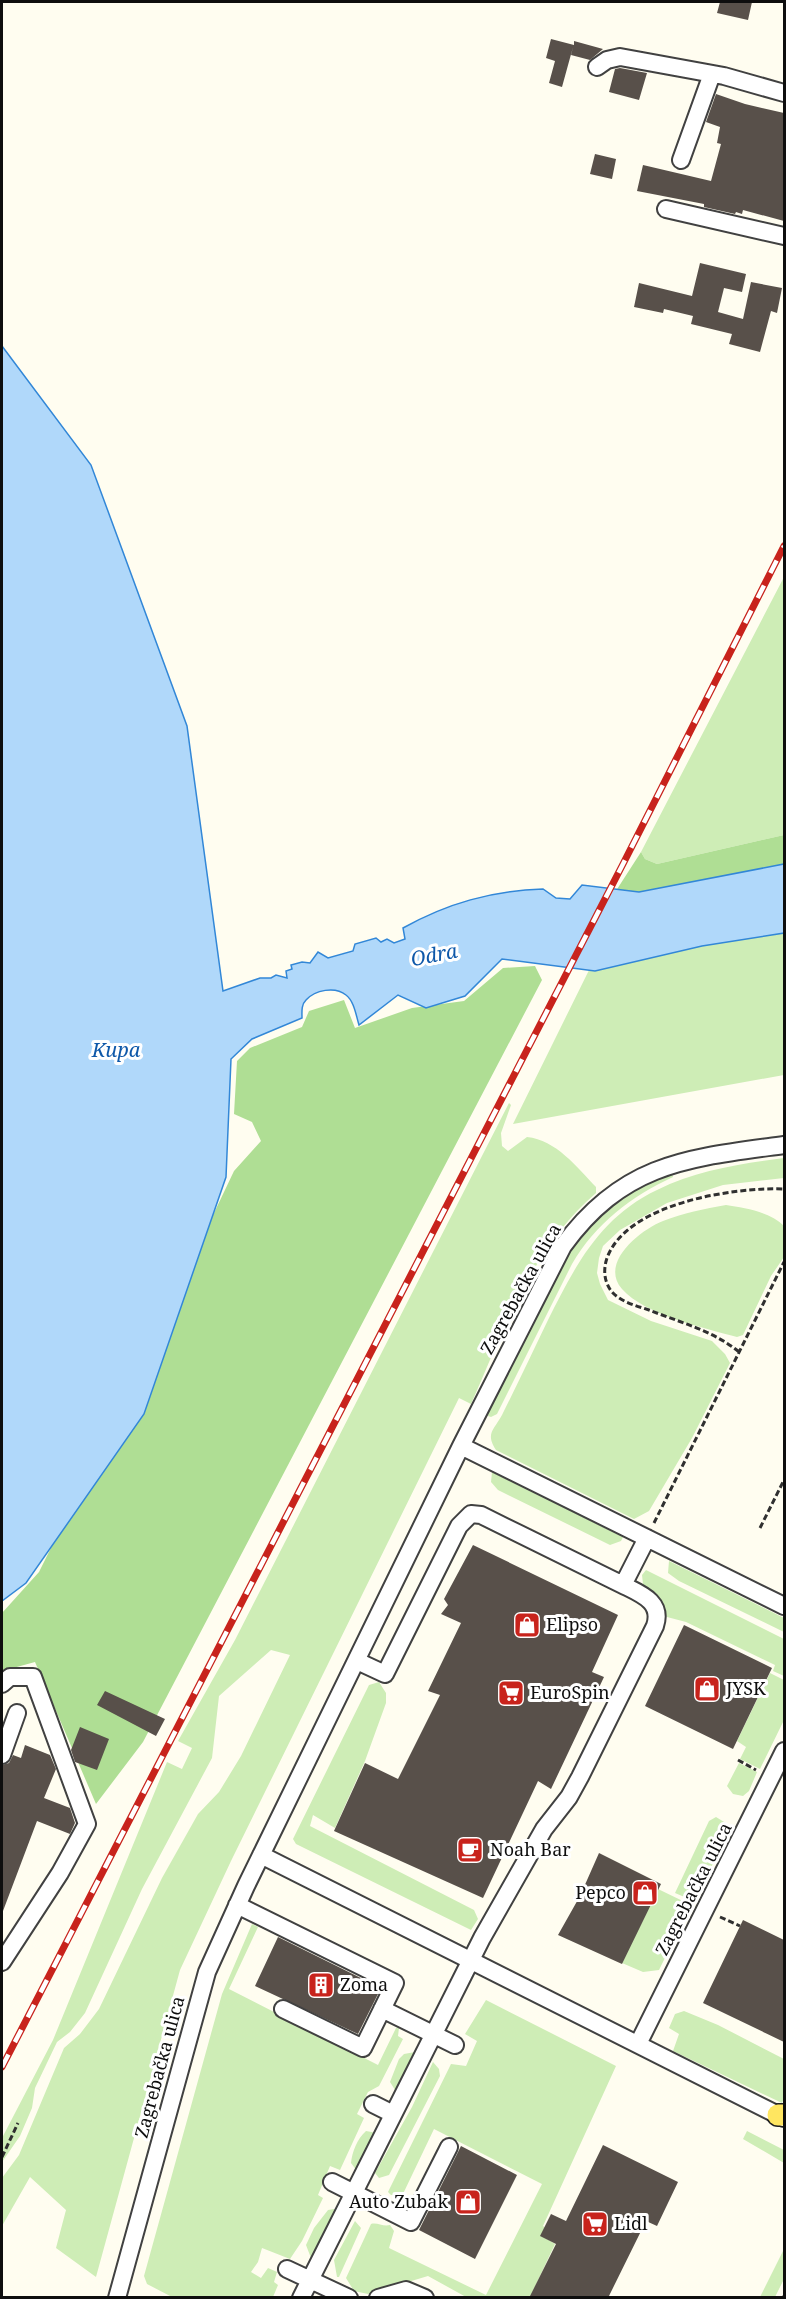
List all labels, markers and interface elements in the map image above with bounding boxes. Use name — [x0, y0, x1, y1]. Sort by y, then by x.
water label: Odra — [408, 937, 460, 972]
water label: Kupa — [91, 1036, 141, 1063]
street label: Zagrebačka ulica — [474, 1219, 566, 1358]
shop icon: Elipso — [512, 1610, 542, 1640]
place label: Elipso — [546, 1612, 598, 1636]
shop icon: JYSK — [692, 1674, 722, 1704]
place label: JYSK — [725, 1676, 766, 1700]
supermarket icon: EuroSpin — [496, 1678, 526, 1708]
place label: EuroSpin — [530, 1680, 610, 1704]
street label: Zagrebačka ulica — [649, 1818, 737, 1959]
cafe icon: Noah Bar — [455, 1835, 485, 1865]
place label: Noah Bar — [490, 1837, 571, 1861]
shop icon: Pepco — [630, 1878, 660, 1908]
place label: Pepco — [575, 1880, 626, 1904]
building icon: Zoma — [306, 1970, 336, 2000]
place label: Zoma — [340, 1972, 388, 1996]
street label: Zagrebačka ulica — [129, 1993, 189, 2140]
shop icon: Auto Zubak — [453, 2187, 483, 2217]
place label: Auto Zubak — [349, 2189, 448, 2213]
supermarket icon: Lidl — [580, 2209, 610, 2239]
place label: Lidl — [614, 2211, 648, 2235]

